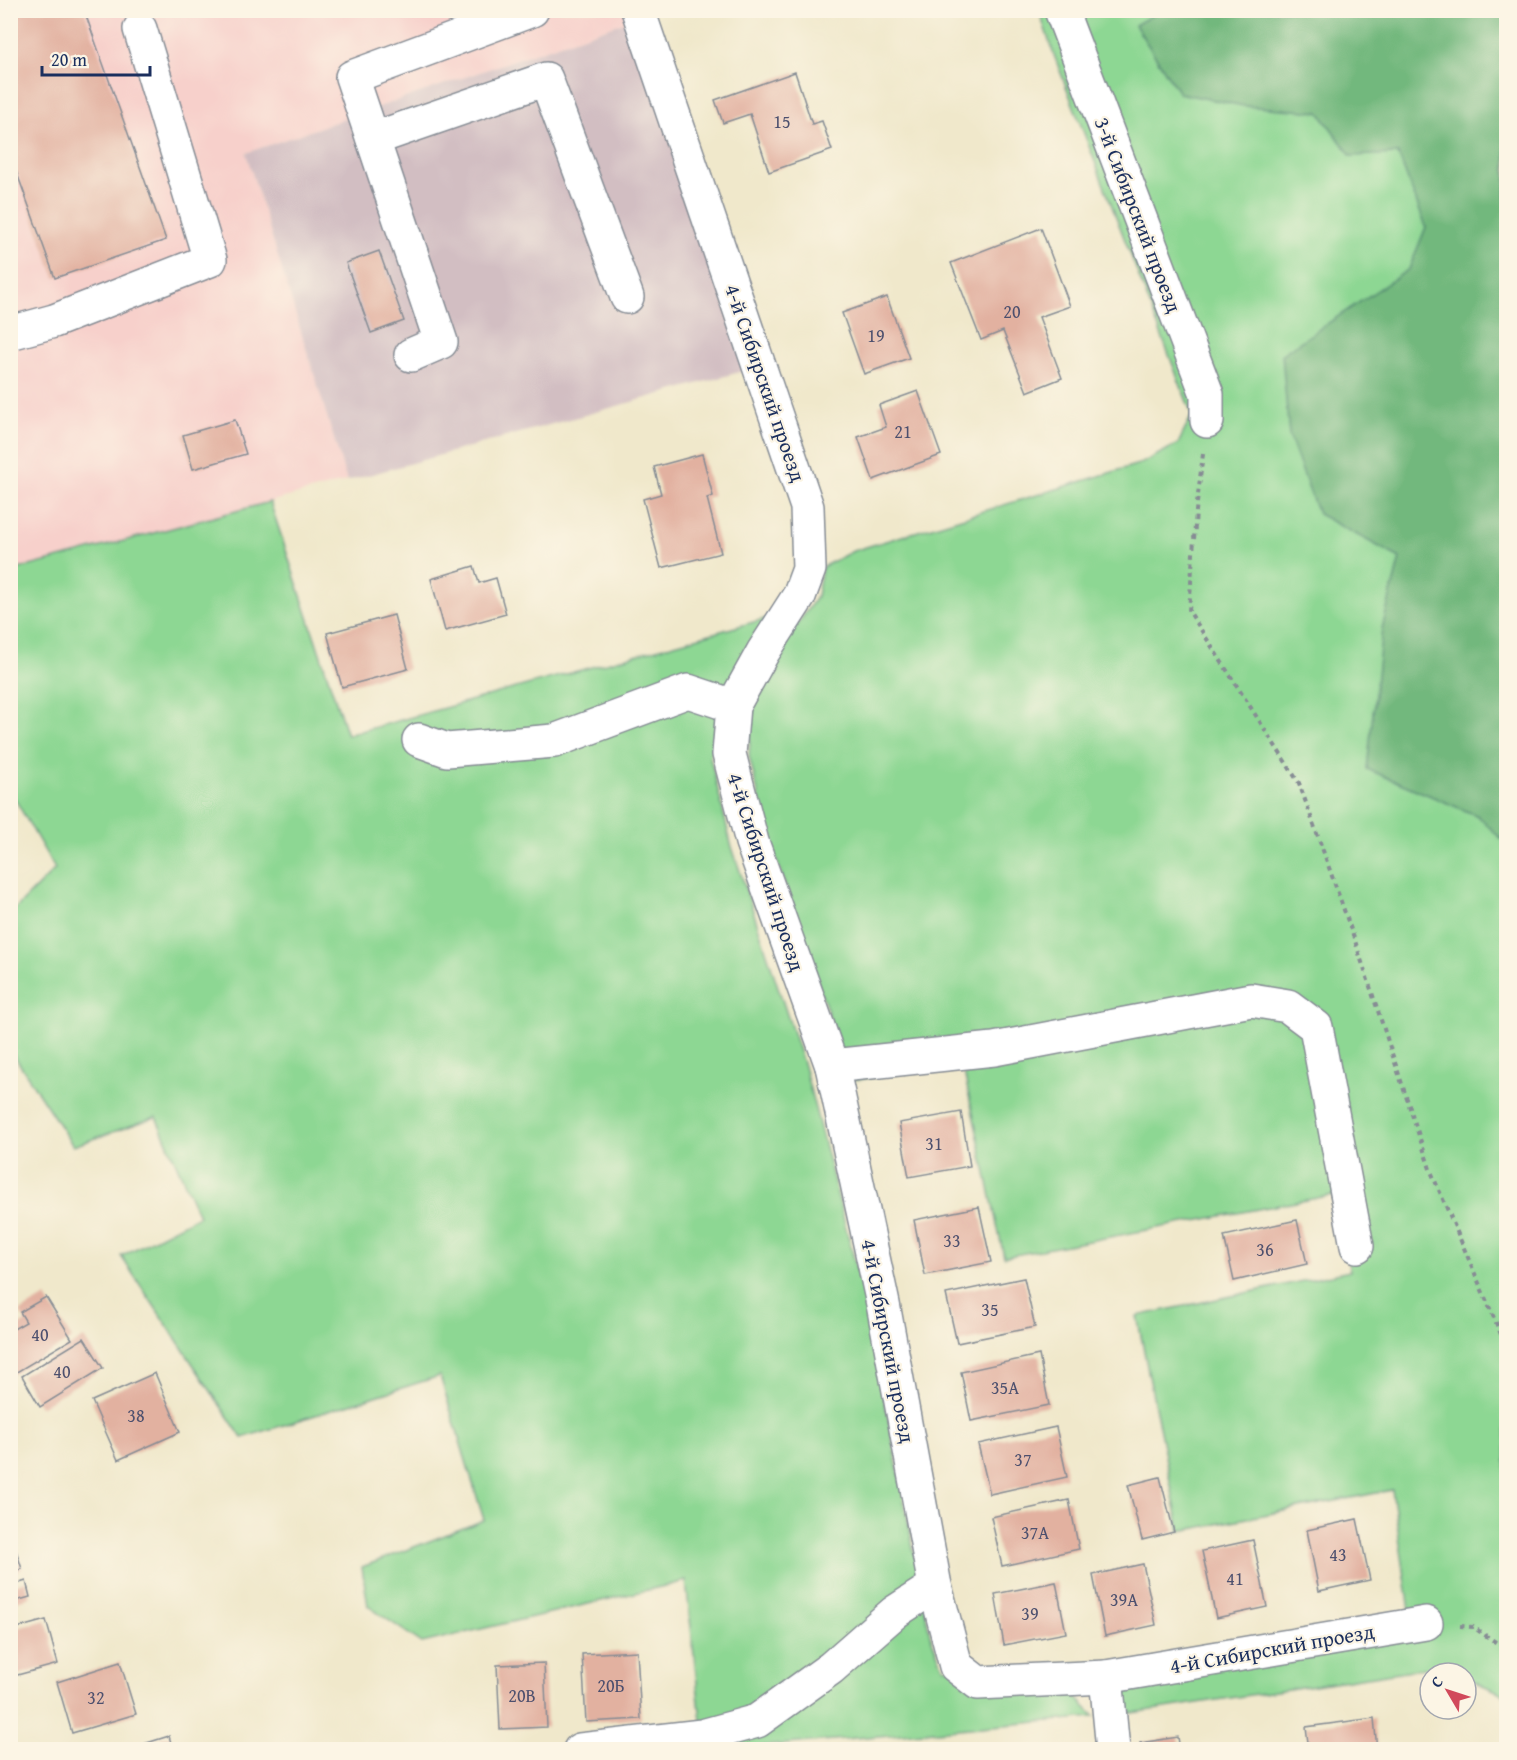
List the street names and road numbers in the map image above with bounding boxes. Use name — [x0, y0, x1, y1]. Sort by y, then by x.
street label: 3-й Сибирский проезд — [1087, 113, 1190, 318]
street label: 4-й Сибирский проезд — [717, 280, 814, 486]
street label: 4-й Сибирский проезд — [720, 769, 813, 976]
street label: 4-й Сибирский проезд — [854, 1236, 924, 1446]
street label: 4-й Сибирский проезд — [1167, 1615, 1377, 1682]

